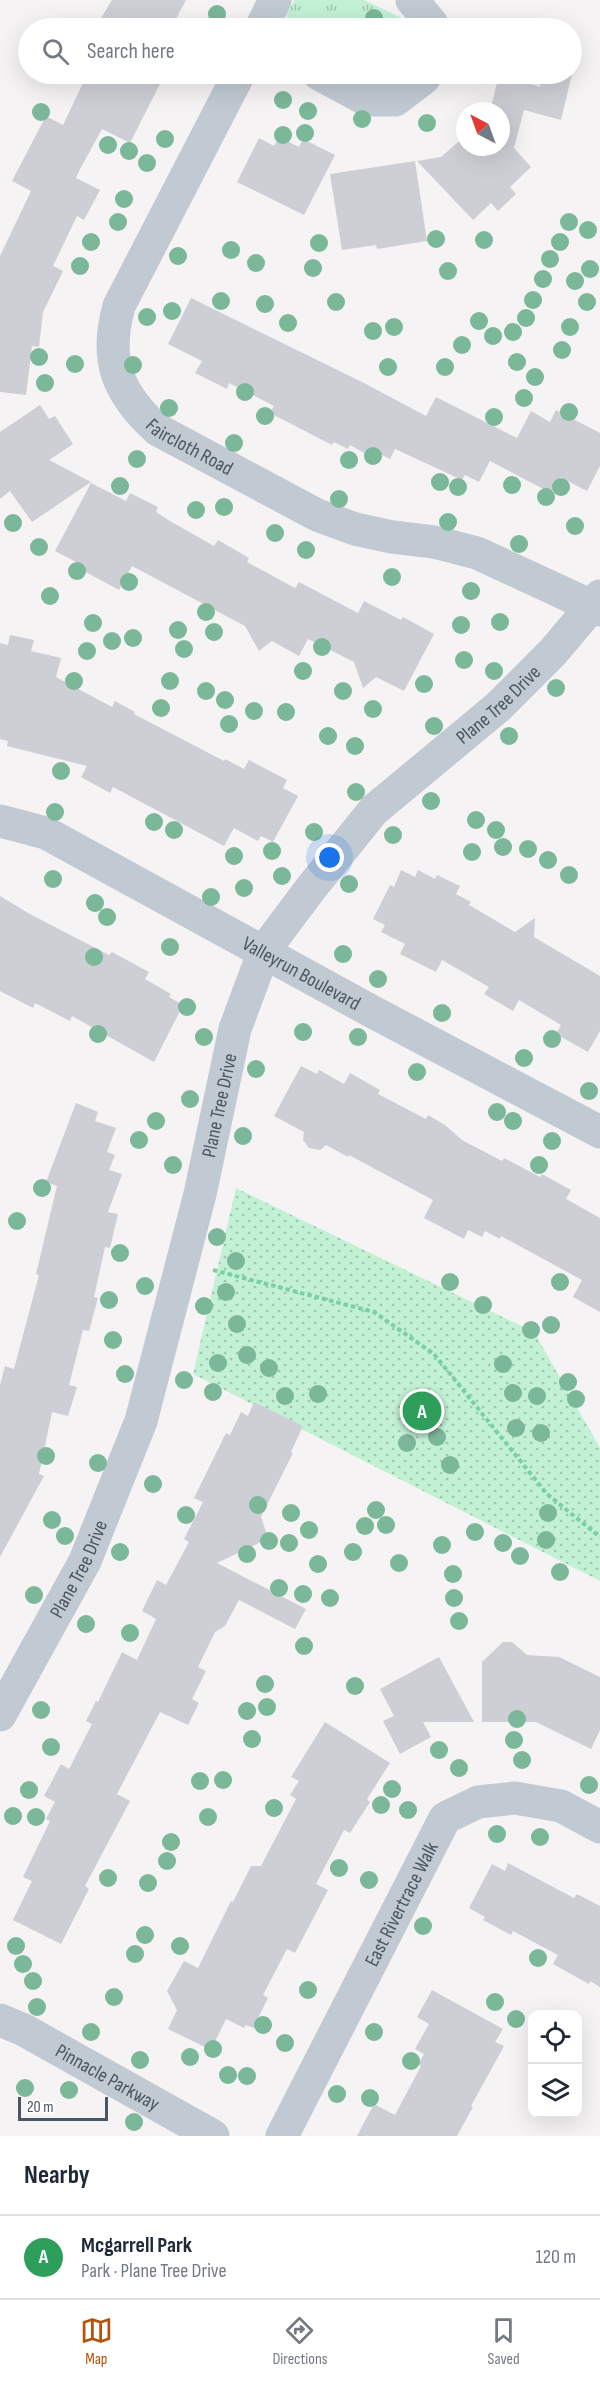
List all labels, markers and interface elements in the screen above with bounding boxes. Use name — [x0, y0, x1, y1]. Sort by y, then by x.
search box — [18, 18, 582, 84]
icon: search — [39, 35, 72, 68]
text: Search here — [87, 38, 174, 65]
north arrow — [456, 102, 510, 156]
street label: Faircloth Road — [140, 414, 237, 481]
street label: Plane Tree Drive — [452, 660, 546, 750]
your location — [315, 843, 344, 872]
street label: Valleyrun Boulevard — [238, 932, 364, 1016]
street label: Plane Tree Drive — [197, 1051, 243, 1160]
pin: A — [402, 1388, 442, 1434]
street label: Plane Tree Drive — [45, 1517, 113, 1622]
street label: East Rivertrace Walk — [360, 1838, 444, 1970]
map controls — [528, 2010, 582, 2118]
button: locate — [528, 2010, 582, 2064]
street label: Pinnacle Parkway — [51, 2039, 164, 2117]
button: layers — [528, 2064, 582, 2118]
scale bar — [18, 2094, 108, 2122]
text: 20 m — [27, 2098, 54, 2117]
text: Nearby — [24, 2160, 90, 2191]
text: Mcgarrell Park — [81, 2232, 192, 2259]
text: A — [39, 2245, 48, 2269]
text: 120 m — [536, 2245, 576, 2269]
text: Park · Plane Tree Drive — [81, 2259, 226, 2283]
tab: Map — [80, 2314, 113, 2369]
tab: Directions — [272, 2314, 328, 2369]
tab: Saved — [487, 2314, 520, 2369]

